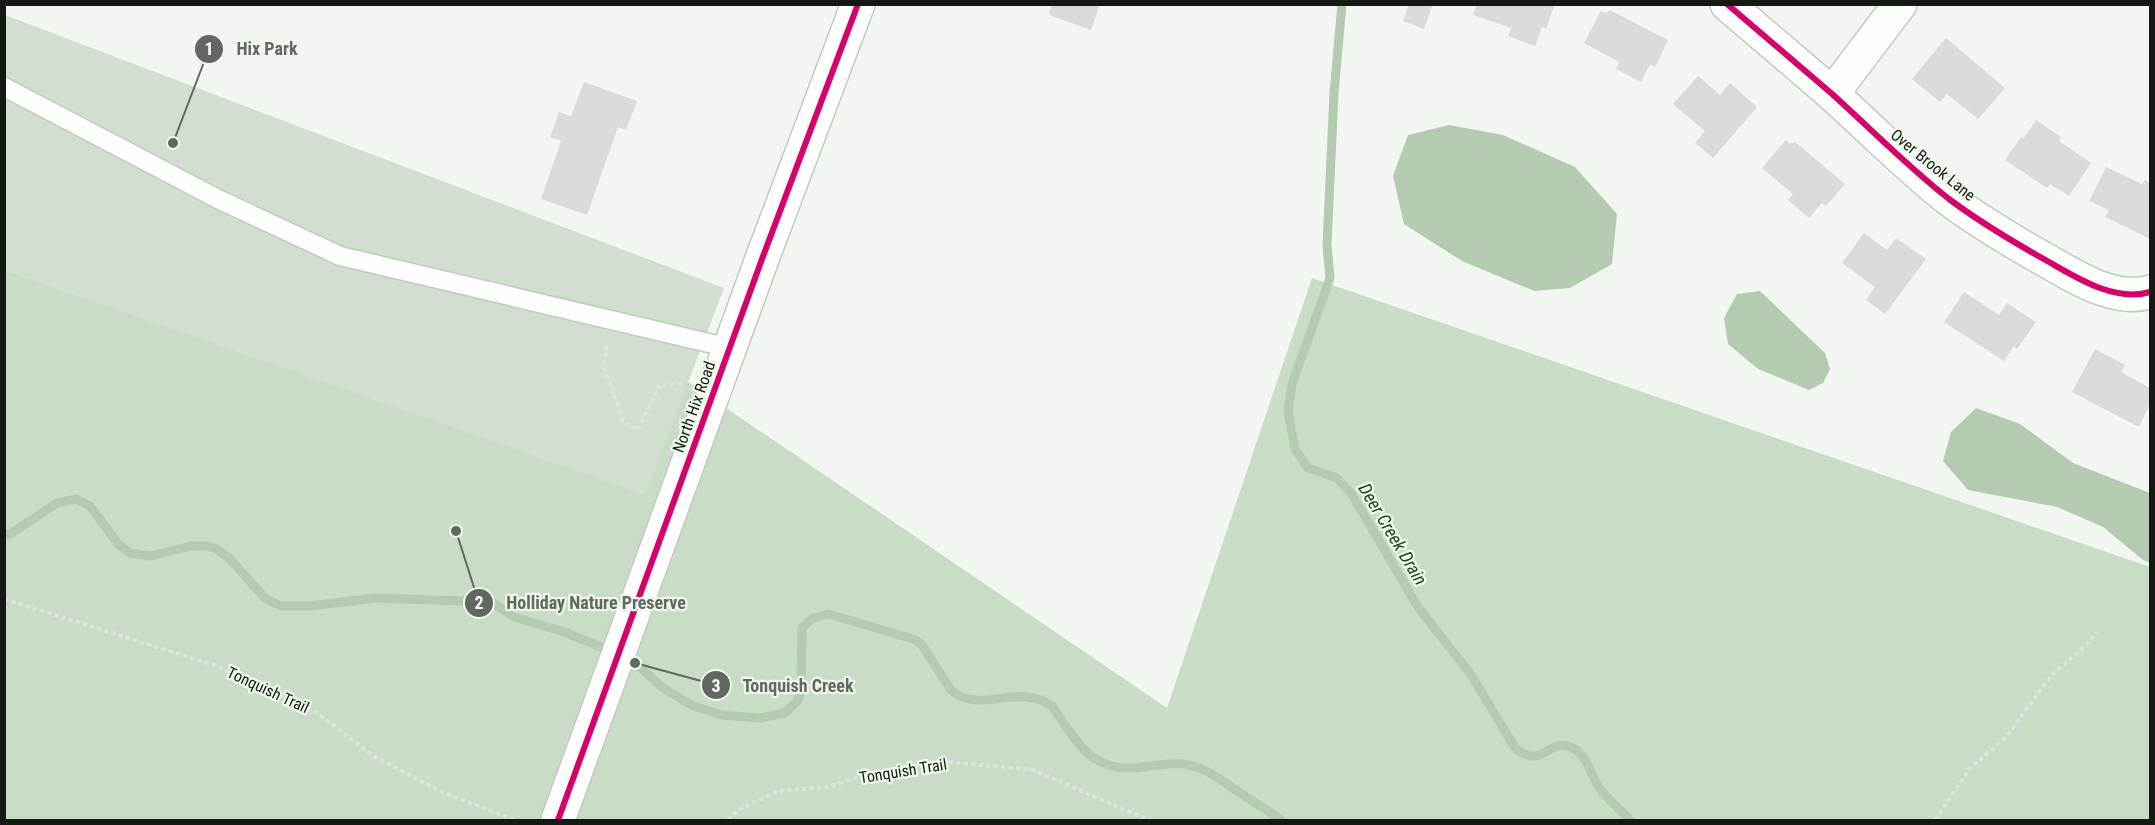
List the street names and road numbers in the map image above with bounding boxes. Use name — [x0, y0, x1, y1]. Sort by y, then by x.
street label: Over Brook Lane — [1887, 125, 1979, 205]
street label: North Hix Road — [669, 359, 719, 455]
street label: Tonquish Trail — [224, 663, 312, 717]
street label: Tonquish Trail — [858, 755, 948, 787]

